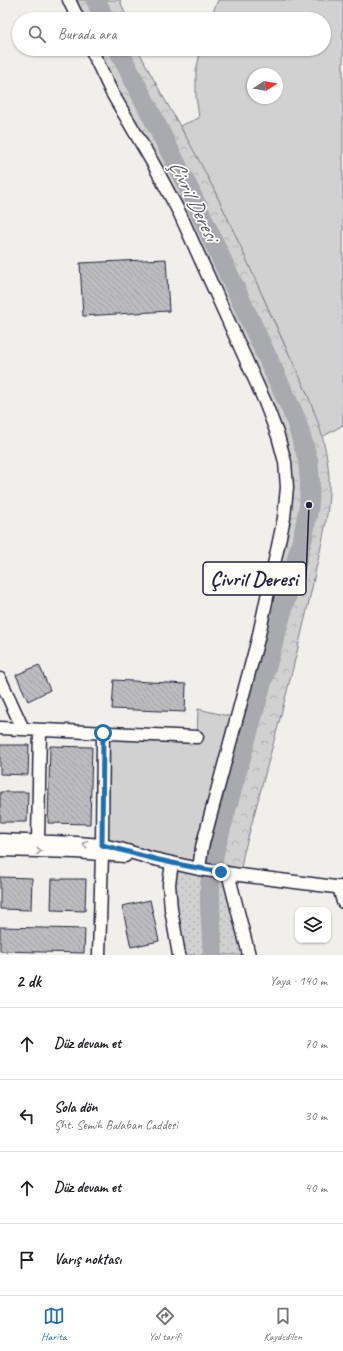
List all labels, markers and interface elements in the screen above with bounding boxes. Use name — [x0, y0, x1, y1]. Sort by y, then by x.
search box — [12, 12, 331, 56]
icon: search — [26, 23, 48, 45]
text: Burada ara — [58, 25, 116, 44]
north arrow — [247, 68, 283, 104]
water label: Çivril Deresi — [164, 156, 227, 249]
callout: Çivril Deresi — [203, 562, 306, 595]
text: Çivril Deresi — [210, 566, 301, 592]
route start — [94, 724, 112, 742]
one-way arrow — [82, 839, 88, 848]
one-way arrow — [36, 847, 42, 855]
route end — [212, 863, 230, 881]
map controls — [295, 907, 331, 943]
button: layers — [295, 907, 331, 943]
text: 2 dk — [16, 971, 41, 992]
text: Yaya · 140 m — [270, 973, 327, 989]
icon: ahead — [16, 1033, 38, 1055]
text: Düz devam et — [54, 1034, 121, 1053]
text: 70 m — [305, 1036, 327, 1052]
text: Sola dön — [54, 1098, 97, 1117]
icon: left — [16, 1105, 38, 1127]
text: 30 m — [305, 1108, 327, 1124]
text: Şht. Semih Balaban Caddesi — [54, 1117, 178, 1133]
icon: ahead — [16, 1177, 38, 1199]
text: Düz devam et — [54, 1178, 121, 1197]
text: 40 m — [305, 1180, 327, 1196]
icon: arrive — [16, 1249, 38, 1271]
text: Varış noktası — [54, 1250, 121, 1269]
tab: Harita — [41, 1305, 66, 1343]
tab: Yol tarifi — [149, 1305, 181, 1343]
tab: Kaydedilen — [264, 1305, 302, 1343]

